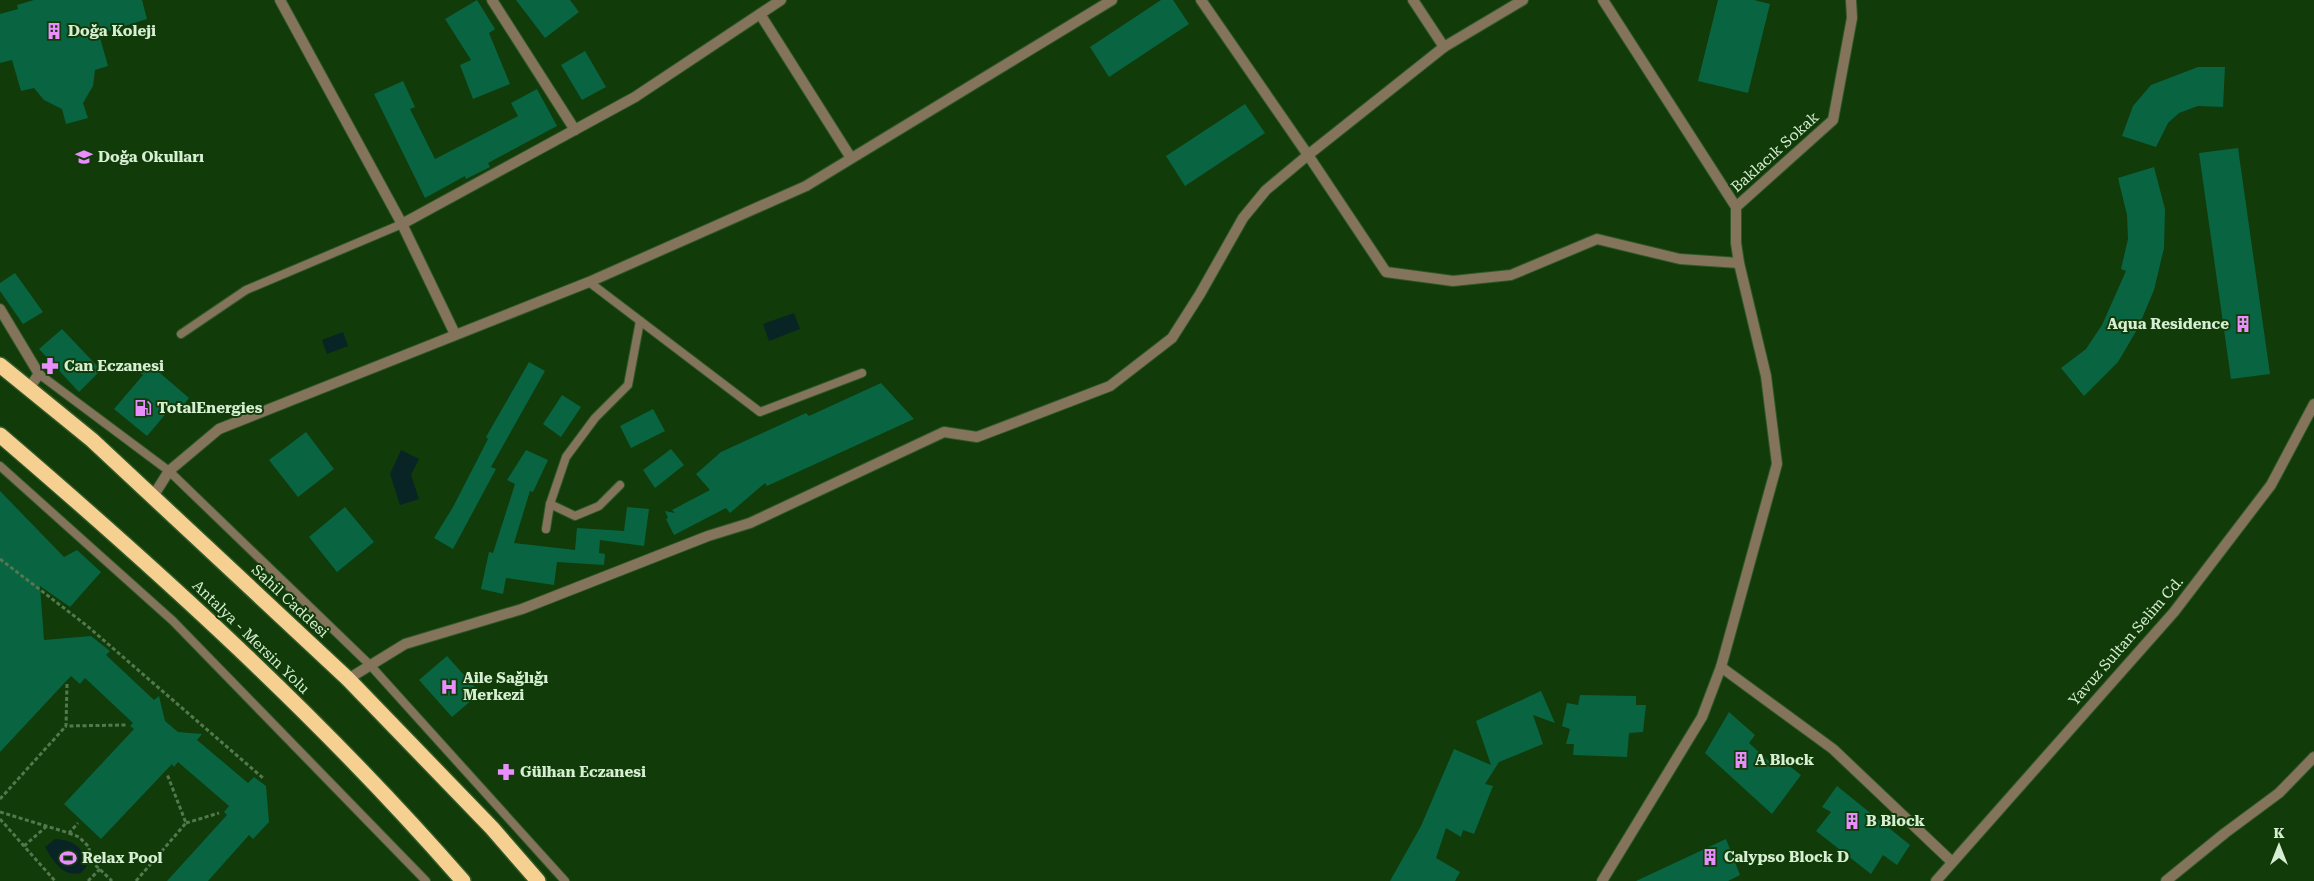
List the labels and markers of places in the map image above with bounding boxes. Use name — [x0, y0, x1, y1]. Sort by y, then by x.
building icon: Doğa Koleji — [44, 21, 64, 41]
place label: Doğa Koleji — [68, 22, 156, 40]
school or university icon: Doğa Okulları — [74, 147, 94, 167]
place label: Doğa Okulları — [98, 148, 204, 166]
building icon: Aqua Residence — [2233, 314, 2253, 334]
place label: Aqua Residence — [2107, 315, 2229, 333]
pharmacy icon: Can Eczanesi — [40, 356, 60, 376]
place label: Can Eczanesi — [64, 357, 164, 375]
fuel station icon: TotalEnergies — [133, 398, 153, 418]
place label: TotalEnergies — [157, 399, 263, 417]
place label: Aile Sağlığı Merkezi — [463, 669, 548, 704]
hospital icon: Aile Sağlığı Merkezi — [439, 677, 459, 697]
building icon: A Block — [1731, 750, 1751, 770]
place label: A Block — [1755, 751, 1815, 769]
pharmacy icon: Gülhan Eczanesi — [496, 762, 516, 782]
place label: Gülhan Eczanesi — [520, 763, 646, 781]
building icon: B Block — [1842, 811, 1862, 831]
place label: B Block — [1866, 812, 1926, 830]
building icon: Calypso Block D — [1700, 847, 1720, 867]
sports icon: Relax Pool — [58, 848, 78, 868]
place label: Calypso Block D — [1724, 848, 1849, 866]
place label: Relax Pool — [82, 849, 163, 867]

